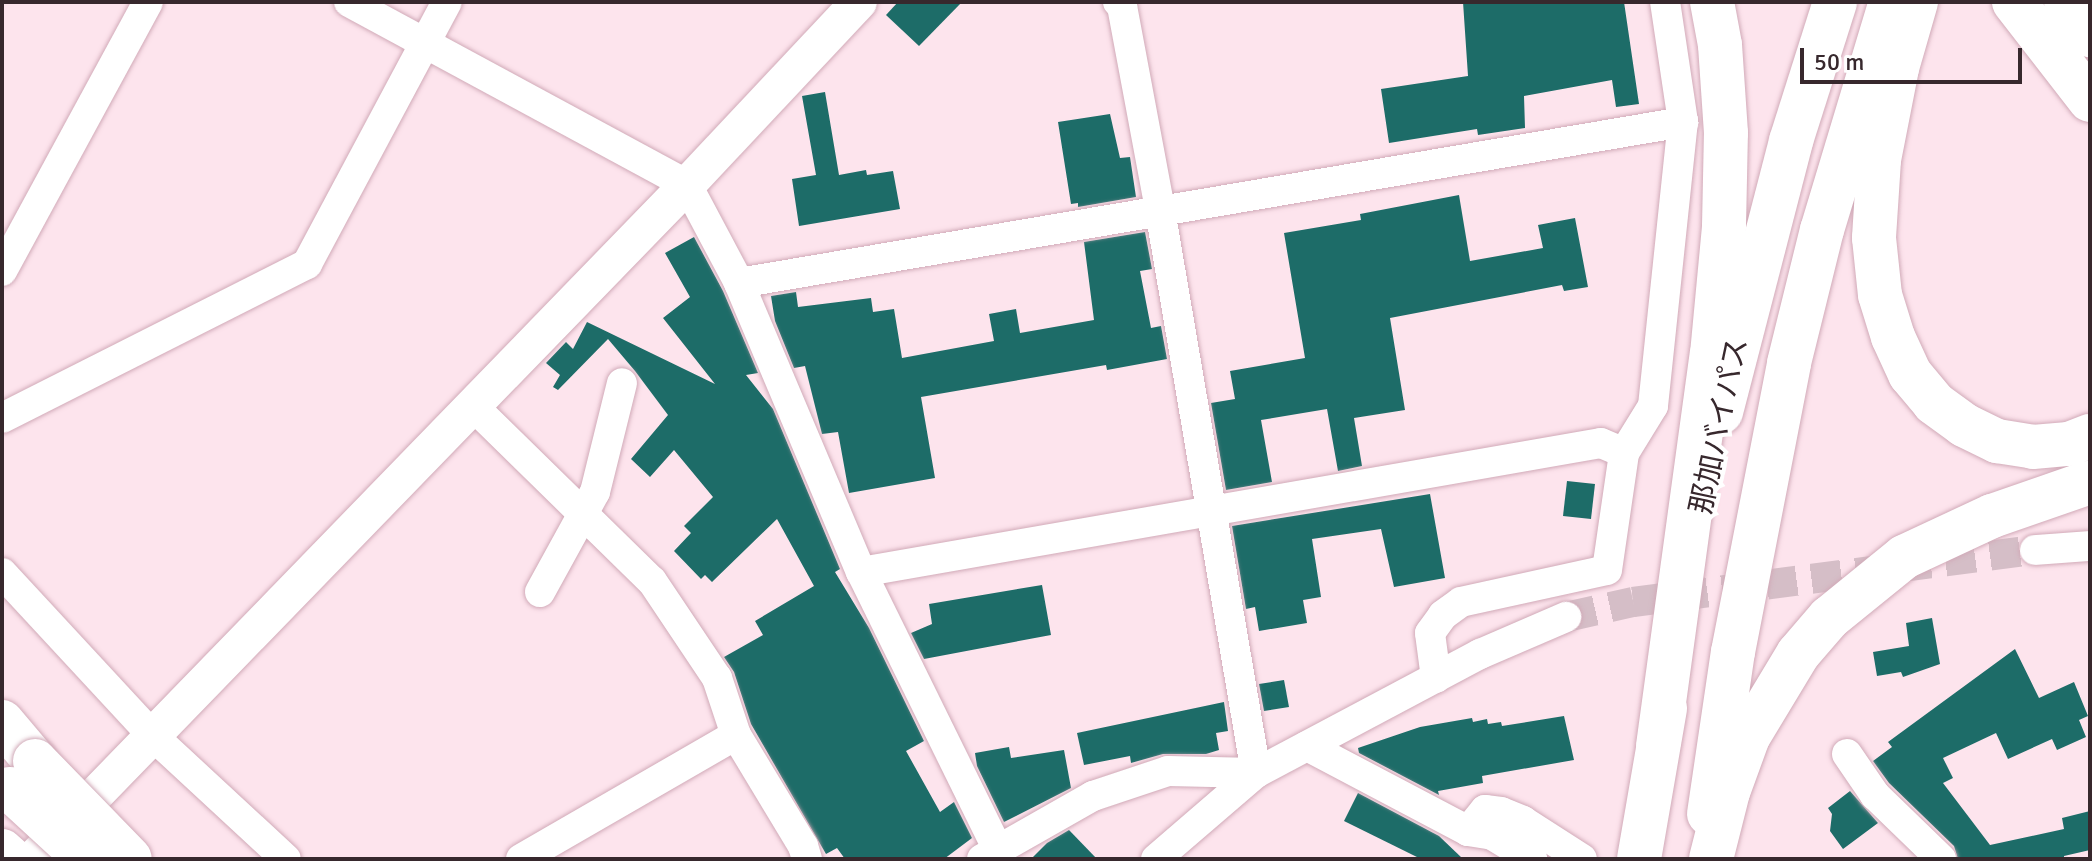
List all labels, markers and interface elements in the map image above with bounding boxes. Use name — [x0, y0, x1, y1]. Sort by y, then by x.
scale bar — [1804, 32, 2026, 82]
text: 50 m — [1814, 47, 1864, 77]
street label: 那加バイパス — [1684, 334, 1756, 518]

